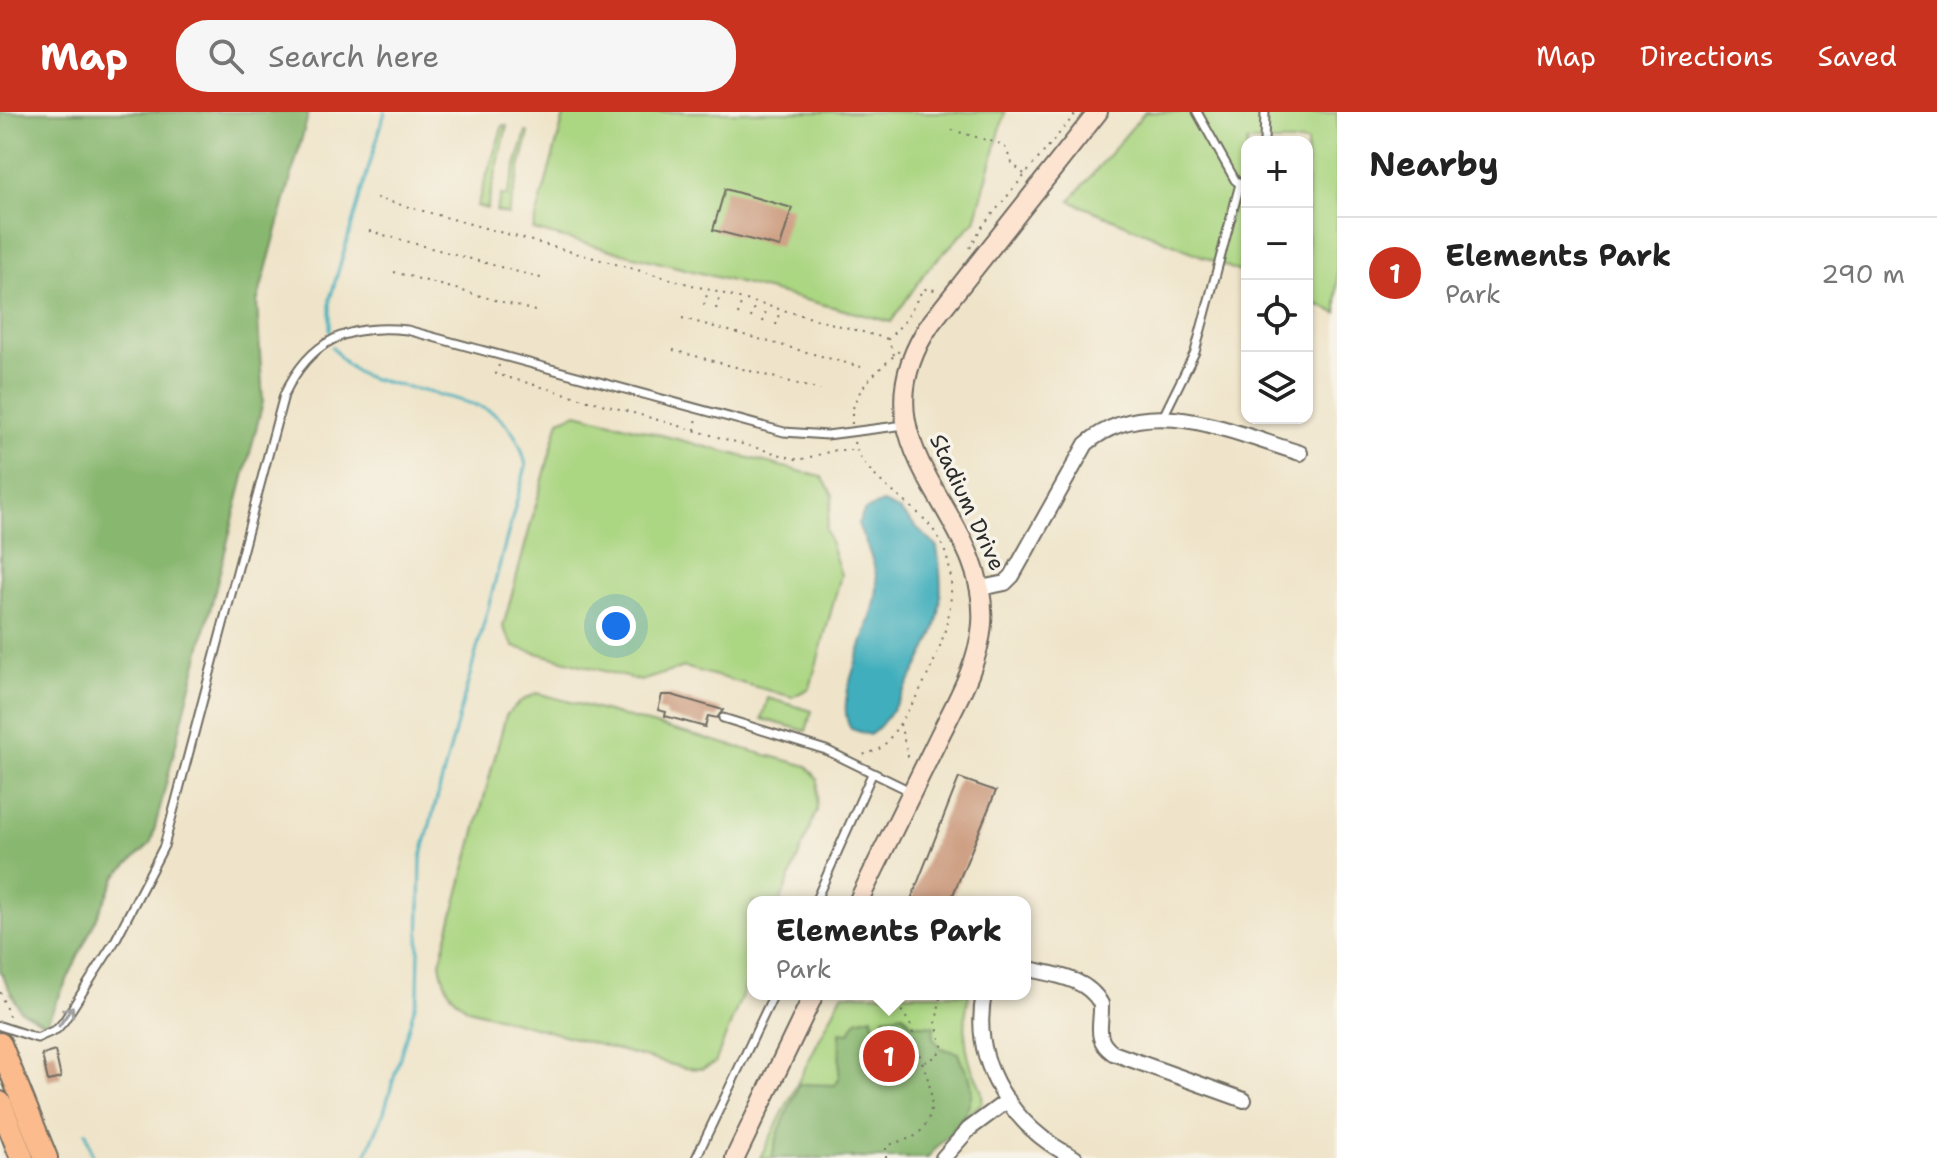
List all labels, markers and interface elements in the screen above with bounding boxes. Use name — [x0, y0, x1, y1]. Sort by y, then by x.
search box — [176, 20, 736, 92]
text: Map — [40, 31, 128, 82]
icon: search — [204, 34, 248, 78]
text: Search here — [268, 36, 439, 77]
text: Map — [1536, 37, 1596, 75]
text: Directions — [1640, 37, 1774, 75]
text: Saved — [1818, 37, 1897, 75]
map controls — [1241, 136, 1313, 424]
button: + — [1241, 136, 1313, 208]
text: Nearby — [1369, 141, 1499, 187]
button: − — [1241, 208, 1313, 280]
text: Elements Park — [1445, 235, 1671, 276]
text: 1 — [1389, 256, 1401, 291]
text: 290 m — [1821, 256, 1905, 291]
text: Park — [1445, 276, 1501, 311]
button: locate — [1241, 280, 1313, 352]
button: layers — [1241, 352, 1313, 424]
street label: Stadium Drive — [923, 429, 1012, 575]
your location — [596, 606, 636, 646]
popup — [747, 896, 1031, 1000]
text: Elements Park — [776, 910, 1002, 951]
text: Park — [776, 951, 832, 986]
one-way arrow — [58, 1005, 74, 1027]
pin: 1 — [863, 1026, 915, 1086]

